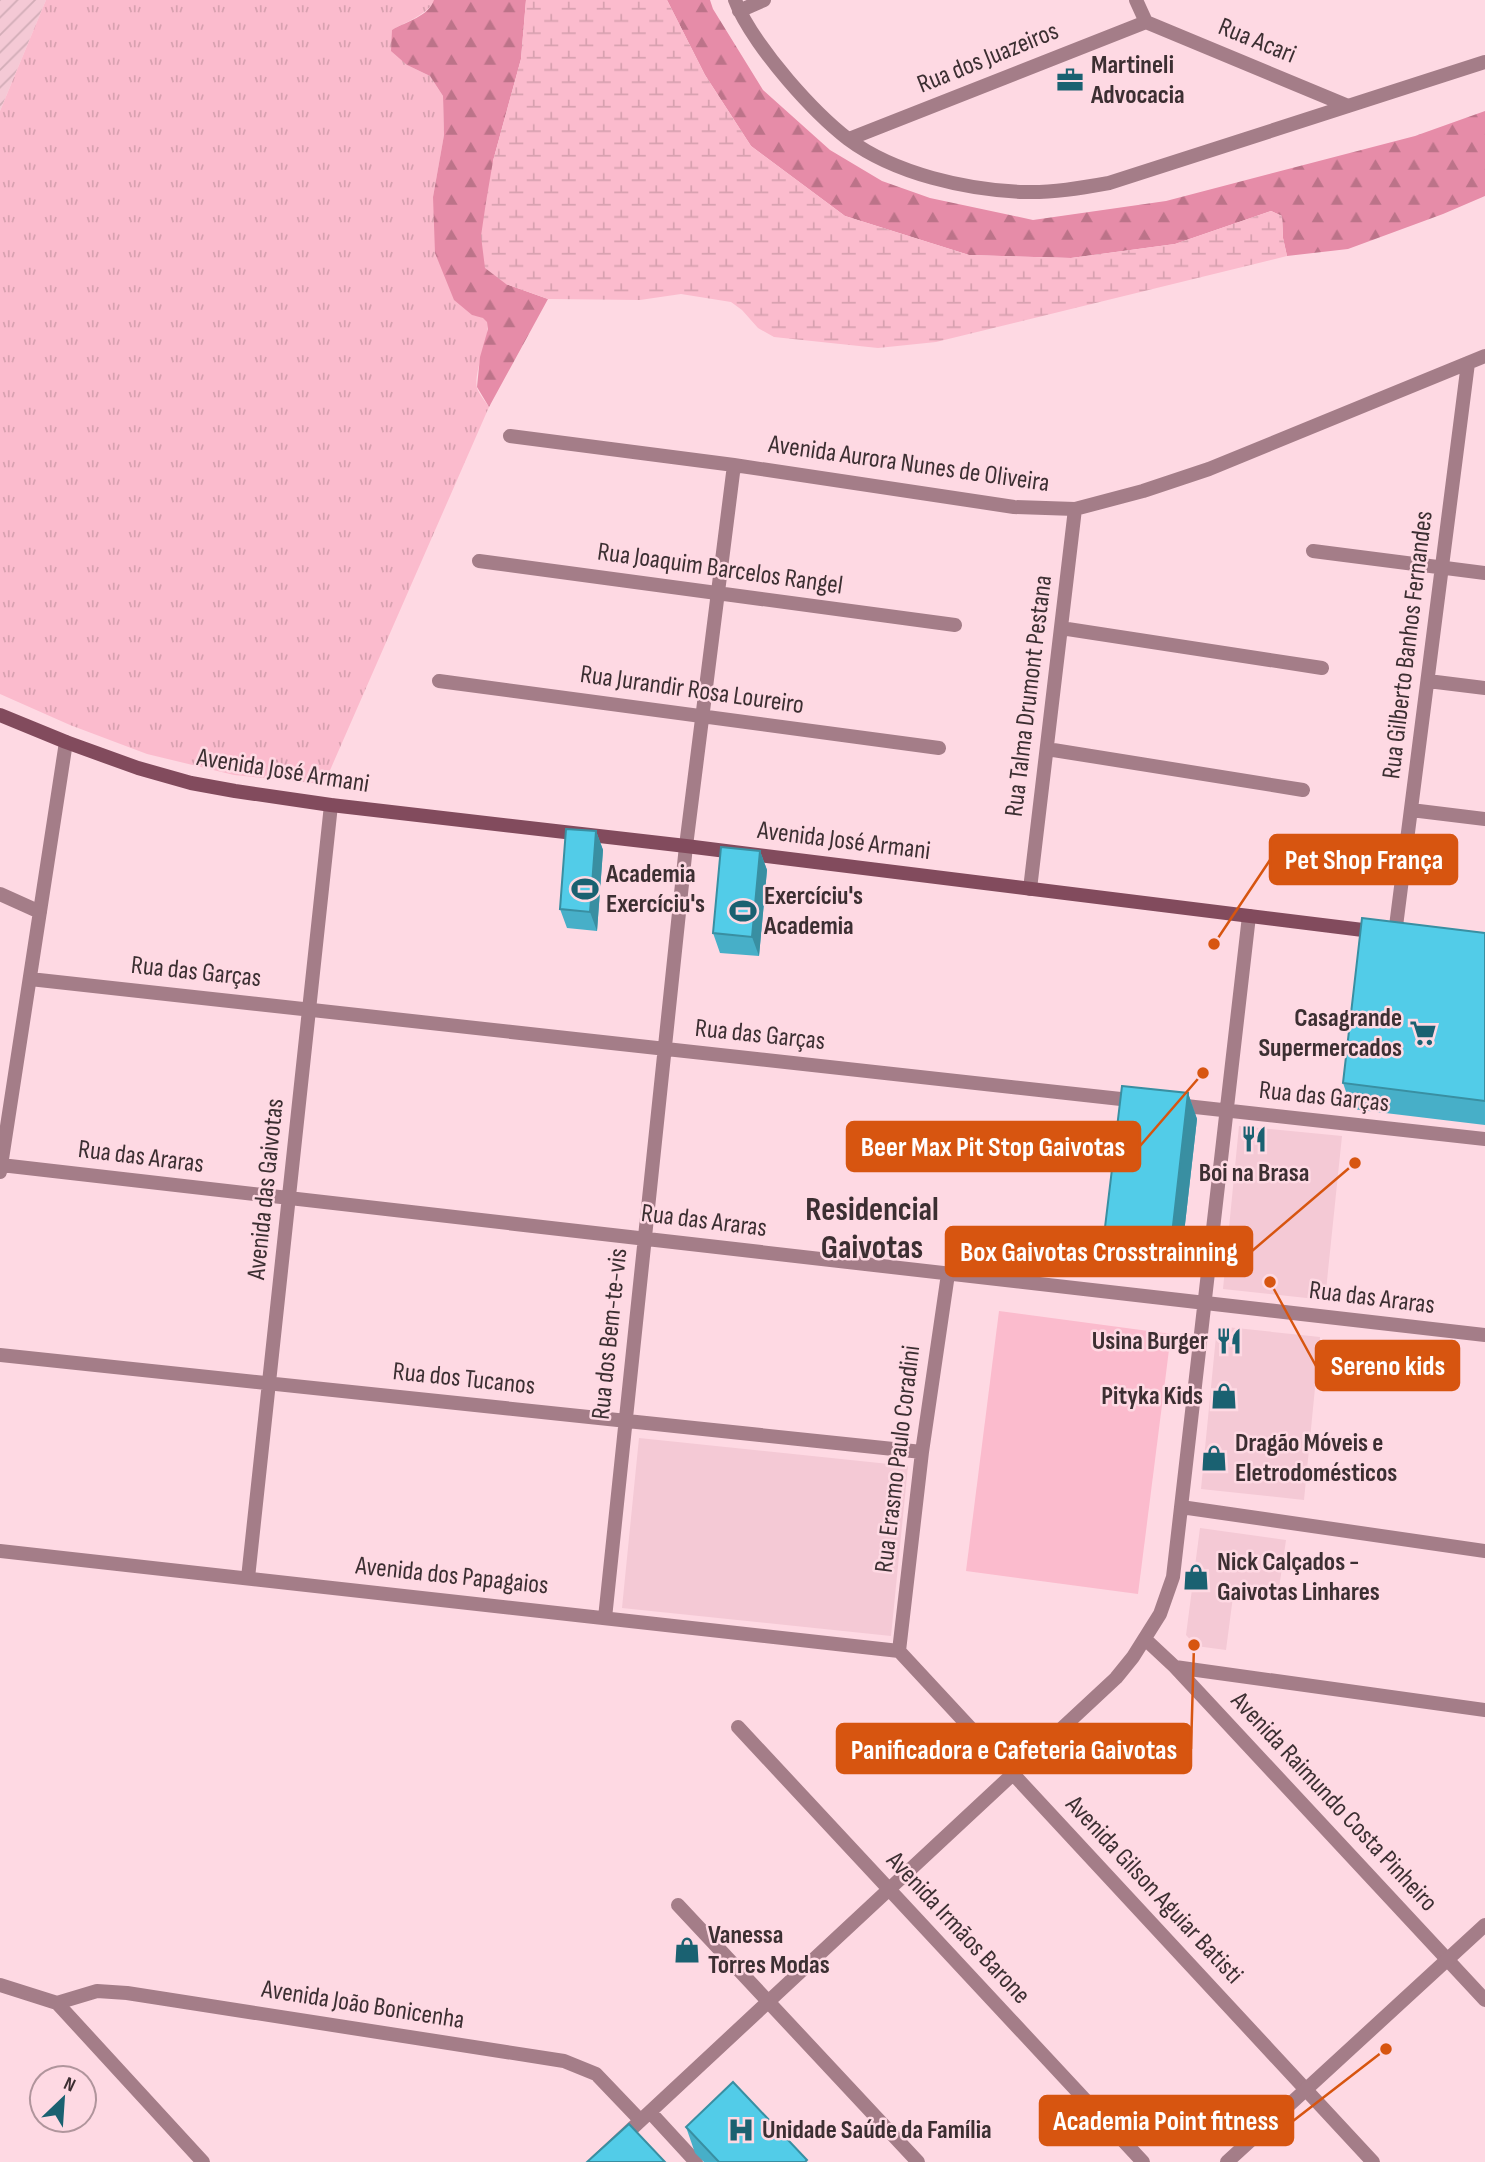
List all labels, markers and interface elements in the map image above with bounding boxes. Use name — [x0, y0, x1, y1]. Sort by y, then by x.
street label: Rua Acari — [1214, 11, 1300, 71]
street label: Rua dos Juazeiros — [913, 16, 1063, 100]
place label: Martineli Advocacia — [1090, 50, 1185, 111]
office icon: Martineli Advocacia — [1055, 65, 1085, 95]
street label: Avenida Aurora Nunes de Oliveira — [766, 429, 1051, 499]
street label: Rua Gilberto Banhos Fernandes — [1376, 509, 1440, 781]
street label: Rua Joaquim Barcelos Rangel — [595, 536, 845, 602]
street label: Rua Talma Drumont Pestana — [999, 573, 1059, 819]
street label: Rua Jurandir Rosa Loureiro — [578, 659, 806, 721]
street label: Avenida José Armani — [194, 742, 371, 800]
street label: Avenida José Armani — [755, 815, 932, 867]
callout: Pet Shop França — [1270, 835, 1457, 884]
text: Pet Shop França — [1285, 844, 1443, 877]
place label: Academia Exercíciu's — [605, 859, 705, 920]
sports icon: Academia Exercíciu's — [570, 874, 600, 904]
place label: Exercíciu's Academia — [763, 881, 863, 942]
sports icon: Exercíciu's Academia — [728, 896, 758, 926]
street label: Rua das Garças — [129, 950, 263, 994]
place label: Casagrande Supermercados — [1258, 1003, 1402, 1064]
street label: Rua das Garças — [693, 1013, 827, 1057]
supermarket icon: Casagrande Supermercados — [1408, 1018, 1438, 1048]
street label: Rua das Garças — [1257, 1075, 1391, 1119]
street label: Avenida das Gaivotas — [241, 1097, 291, 1282]
callout: Beer Max Pit Stop Gaivotas — [847, 1122, 1140, 1171]
restaurant icon: Boi na Brasa — [1239, 1124, 1269, 1154]
text: Beer Max Pit Stop Gaivotas — [861, 1131, 1125, 1164]
street label: Rua das Araras — [76, 1134, 206, 1180]
place label: Boi na Brasa — [1199, 1158, 1309, 1189]
district label: Residencial Gaivotas — [805, 1190, 939, 1268]
street label: Rua das Araras — [639, 1198, 769, 1244]
callout: Box Gaivotas Crosstrainning — [946, 1227, 1252, 1276]
text: Box Gaivotas Crosstrainning — [960, 1236, 1238, 1269]
street label: Rua dos Bem-te-vis — [586, 1247, 634, 1421]
street label: Rua das Araras — [1307, 1275, 1437, 1321]
place label: Usina Burger — [1092, 1326, 1208, 1357]
restaurant icon: Usina Burger — [1214, 1326, 1244, 1356]
callout: Sereno kids — [1316, 1341, 1459, 1390]
street label: Rua Erasmo Paulo Coradini — [869, 1344, 927, 1574]
text: Sereno kids — [1331, 1350, 1445, 1383]
street label: Rua dos Tucanos — [391, 1356, 537, 1402]
place label: Pityka Kids — [1101, 1381, 1203, 1412]
shop icon: Pityka Kids — [1209, 1381, 1239, 1411]
place label: Dragão Móveis e Eletrodomésticos — [1235, 1428, 1397, 1489]
shop icon: Dragão Móveis e Eletrodomésticos — [1199, 1443, 1229, 1473]
place label: Nick Calçados - Gaivotas Linhares — [1217, 1547, 1380, 1608]
street label: Avenida dos Papagaios — [353, 1550, 550, 1602]
shop icon: Nick Calçados - Gaivotas Linhares — [1181, 1562, 1211, 1592]
street label: Avenida Raimundo Costa Pinheiro — [1224, 1685, 1444, 1918]
callout: Panificadora e Cafeteria Gaivotas — [837, 1724, 1191, 1773]
text: Panificadora e Cafeteria Gaivotas — [851, 1734, 1177, 1767]
street label: Avenida Gilson Aguiar Batisti — [1058, 1789, 1249, 1990]
street label: Avenida Irmãos Barone — [879, 1845, 1036, 2011]
place label: Vanessa Torres Modas — [708, 1920, 830, 1981]
shop icon: Vanessa Torres Modas — [672, 1935, 702, 1965]
street label: Avenida João Bonicenha — [259, 1974, 466, 2036]
north arrow — [28, 2064, 98, 2134]
text: N — [60, 2072, 79, 2098]
callout: Academia Point fitness — [1040, 2096, 1293, 2145]
text: Academia Point fitness — [1052, 2105, 1279, 2138]
hospital icon: Unidade Saúde da Família — [726, 2115, 756, 2145]
place label: Unidade Saúde da Família — [762, 2115, 992, 2146]

